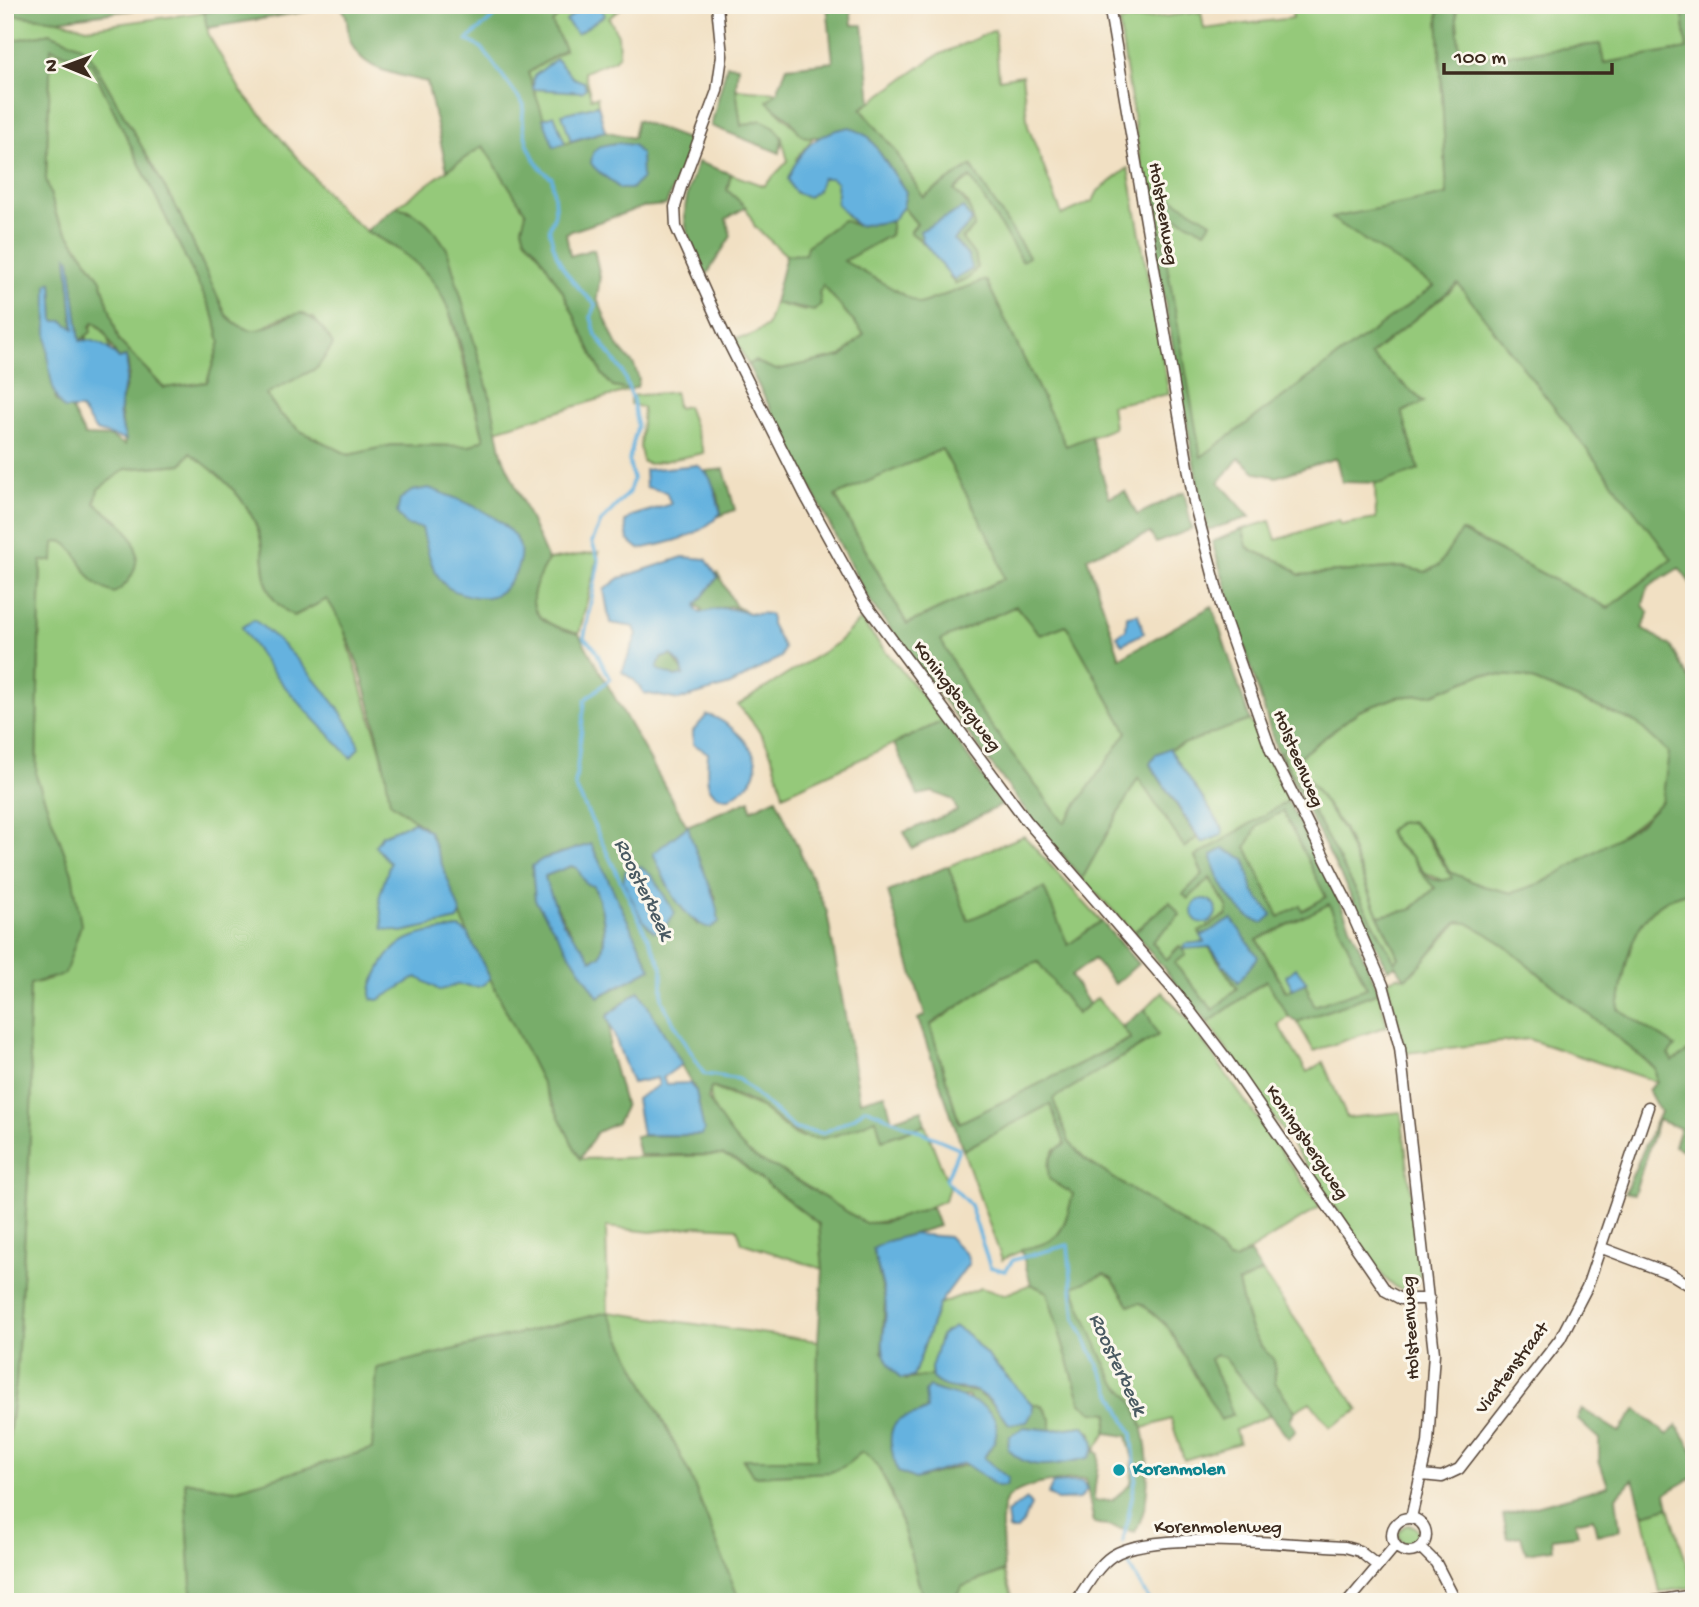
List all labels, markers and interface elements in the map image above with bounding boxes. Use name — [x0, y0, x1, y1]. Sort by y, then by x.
north arrow — [32, 32, 102, 102]
scale bar — [1444, 32, 1612, 76]
text: 100 m — [1453, 47, 1506, 72]
text: N — [41, 59, 64, 72]
street label: Holsteenweg — [1142, 161, 1182, 267]
street label: Koningsbergweg — [907, 637, 1005, 757]
street label: Holsteenweg — [1266, 707, 1328, 811]
water label: Roosterbeek — [607, 835, 678, 947]
street label: Koningsbergweg — [1259, 1081, 1353, 1205]
street label: Holsteenweg — [1398, 1275, 1426, 1380]
water label: Roosterbeek — [1082, 1310, 1152, 1422]
street label: Viartenstraat — [1470, 1317, 1556, 1420]
place label: Korenmolen — [1132, 1459, 1226, 1482]
marker: Korenmolen — [1111, 1462, 1127, 1478]
street label: Korenmolenweg — [1154, 1517, 1282, 1540]

